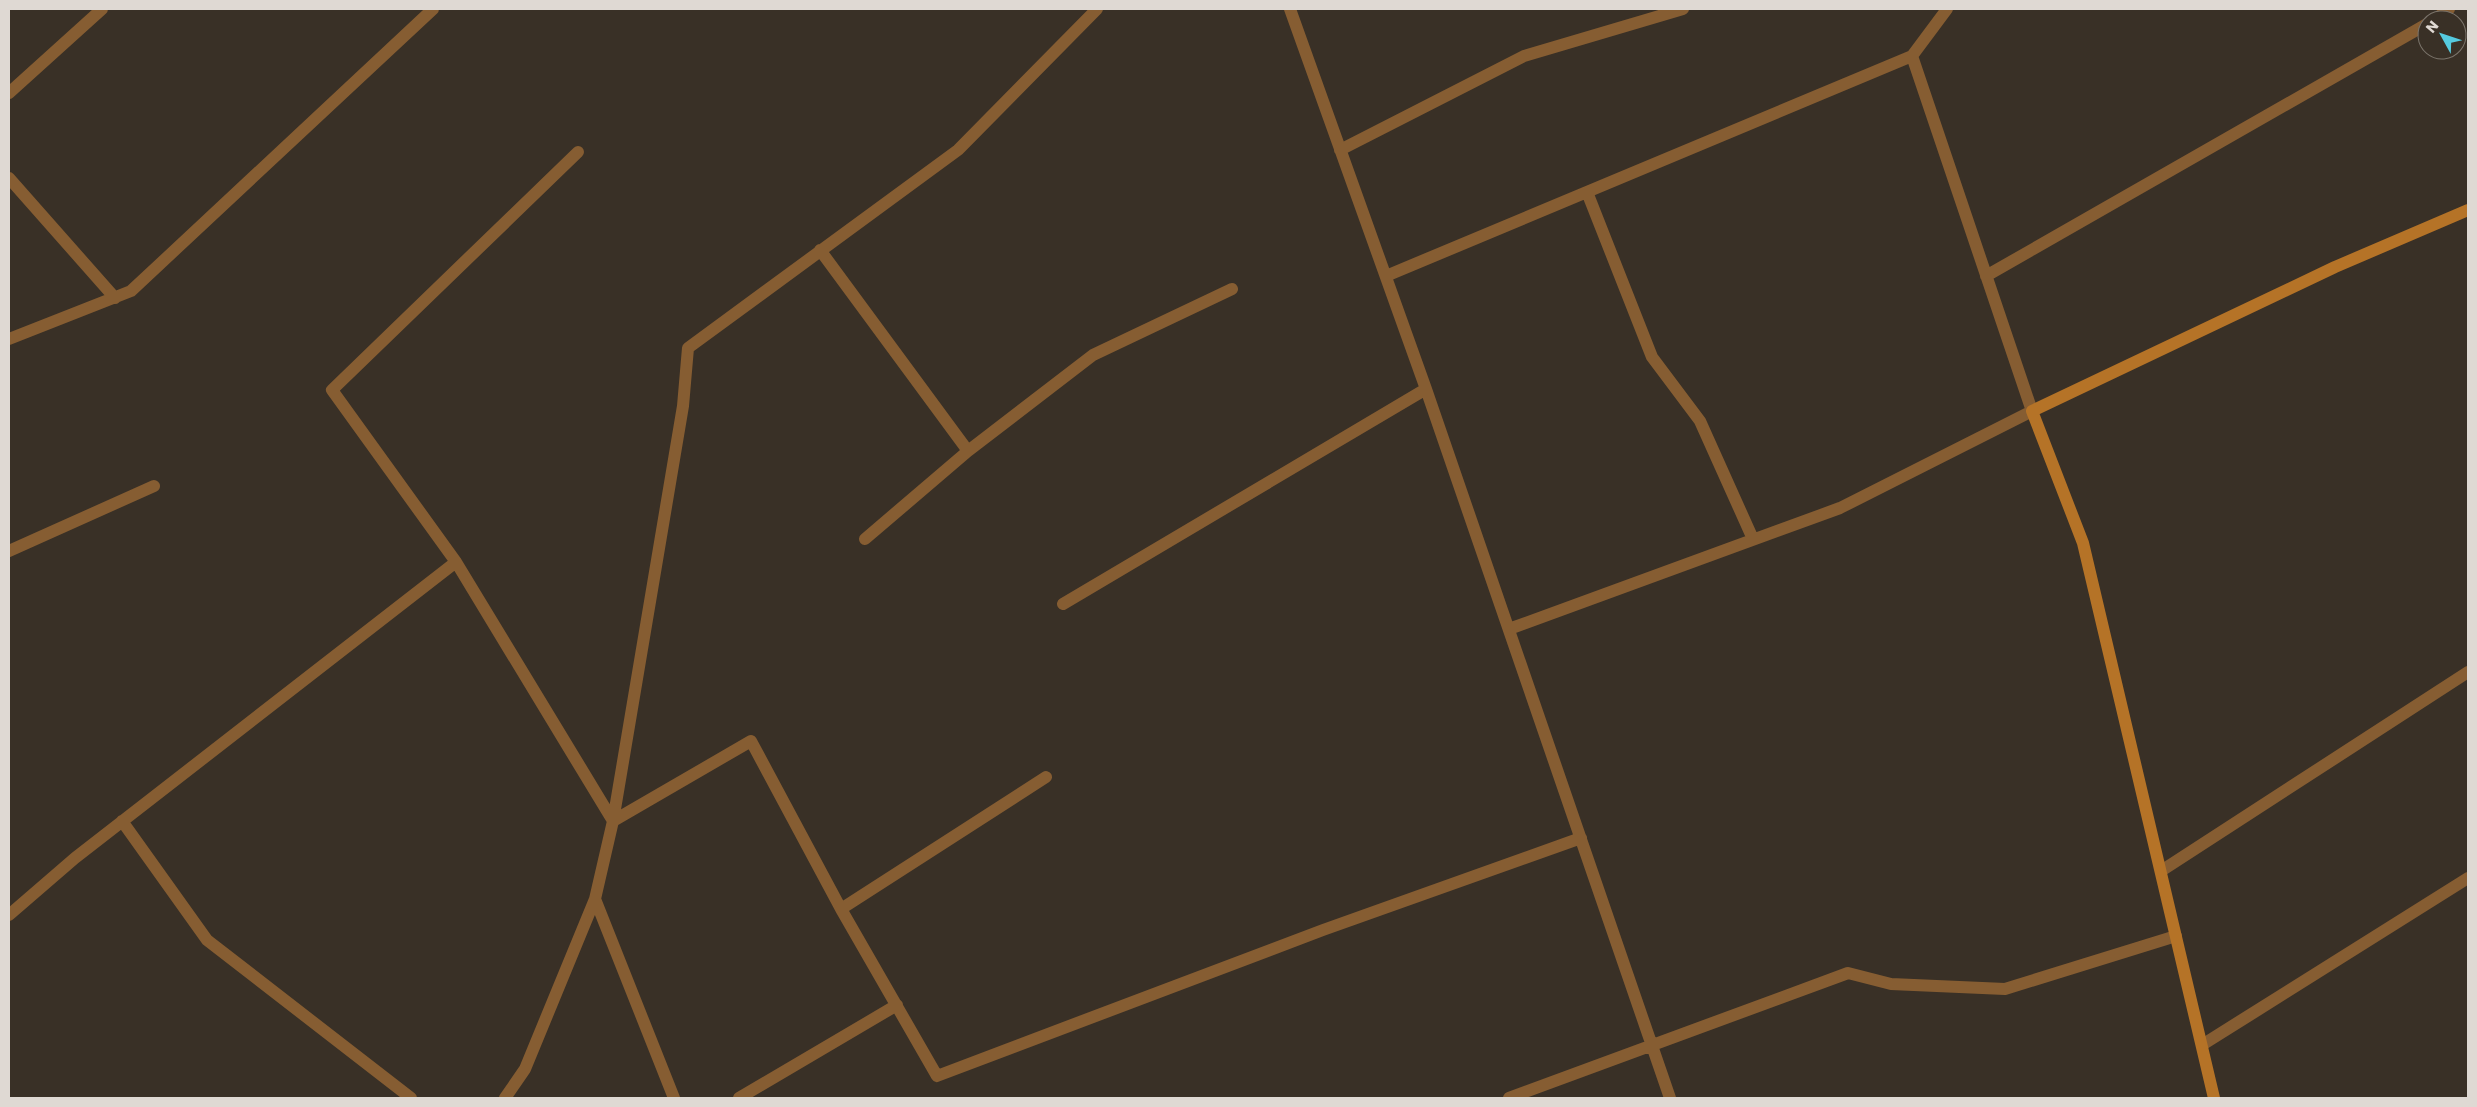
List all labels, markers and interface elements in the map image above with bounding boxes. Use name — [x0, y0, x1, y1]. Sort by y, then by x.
north arrow — [2417, 10, 2467, 60]
text: N — [2421, 16, 2443, 37]

